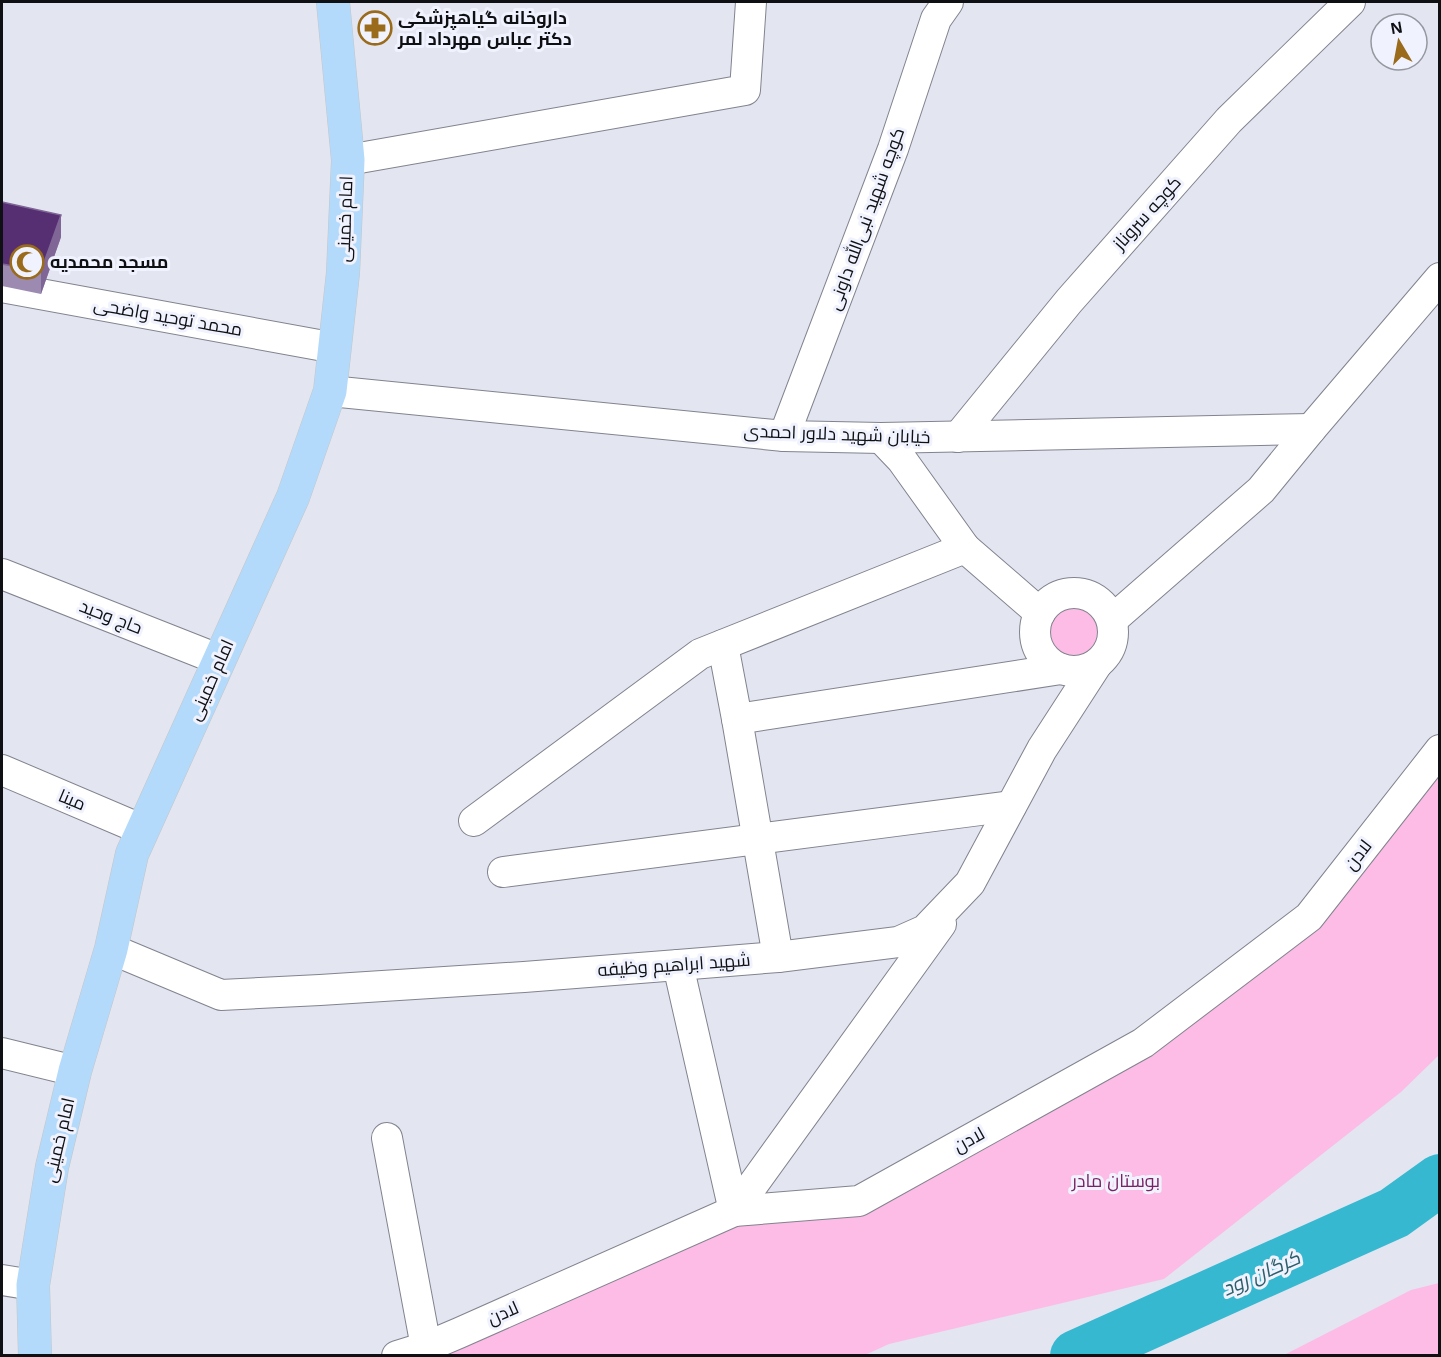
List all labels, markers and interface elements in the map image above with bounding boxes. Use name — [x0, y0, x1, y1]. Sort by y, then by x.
place label: داروخانه گیاهپزشکی دکتر عباس مهرداد لمر — [397, 8, 572, 50]
pharmacy icon: داروخانه گیاهپزشکی دکتر عباس مهرداد لمر — [357, 10, 393, 46]
north arrow — [1369, 12, 1429, 72]
text: N — [1389, 18, 1404, 37]
street label: کوچه شهید نبی‌الله داونی — [822, 124, 910, 314]
street label: کوچه سروناز — [1108, 172, 1187, 256]
street label: امام خمینی — [333, 175, 359, 263]
mosque icon: مسجد محمدیه — [9, 244, 45, 280]
place label: مسجد محمدیه — [50, 252, 168, 272]
street label: محمد توحید واضحی — [92, 294, 244, 341]
street label: خیابان شهید دلاور احمدی — [743, 421, 931, 448]
street label: حاج وحید — [76, 596, 145, 640]
street label: امام خمینی — [184, 636, 240, 724]
street label: مینا — [55, 785, 89, 815]
street label: لادن — [1340, 836, 1377, 874]
street label: شهید ابراهیم وظیفه — [597, 950, 751, 982]
street label: امام خمینی — [40, 1096, 80, 1185]
street label: لادن — [950, 1123, 988, 1157]
park label: بوستان مادر — [1071, 1171, 1160, 1192]
water label: کرگان رود — [1219, 1246, 1304, 1301]
street label: لادن — [484, 1297, 522, 1330]

